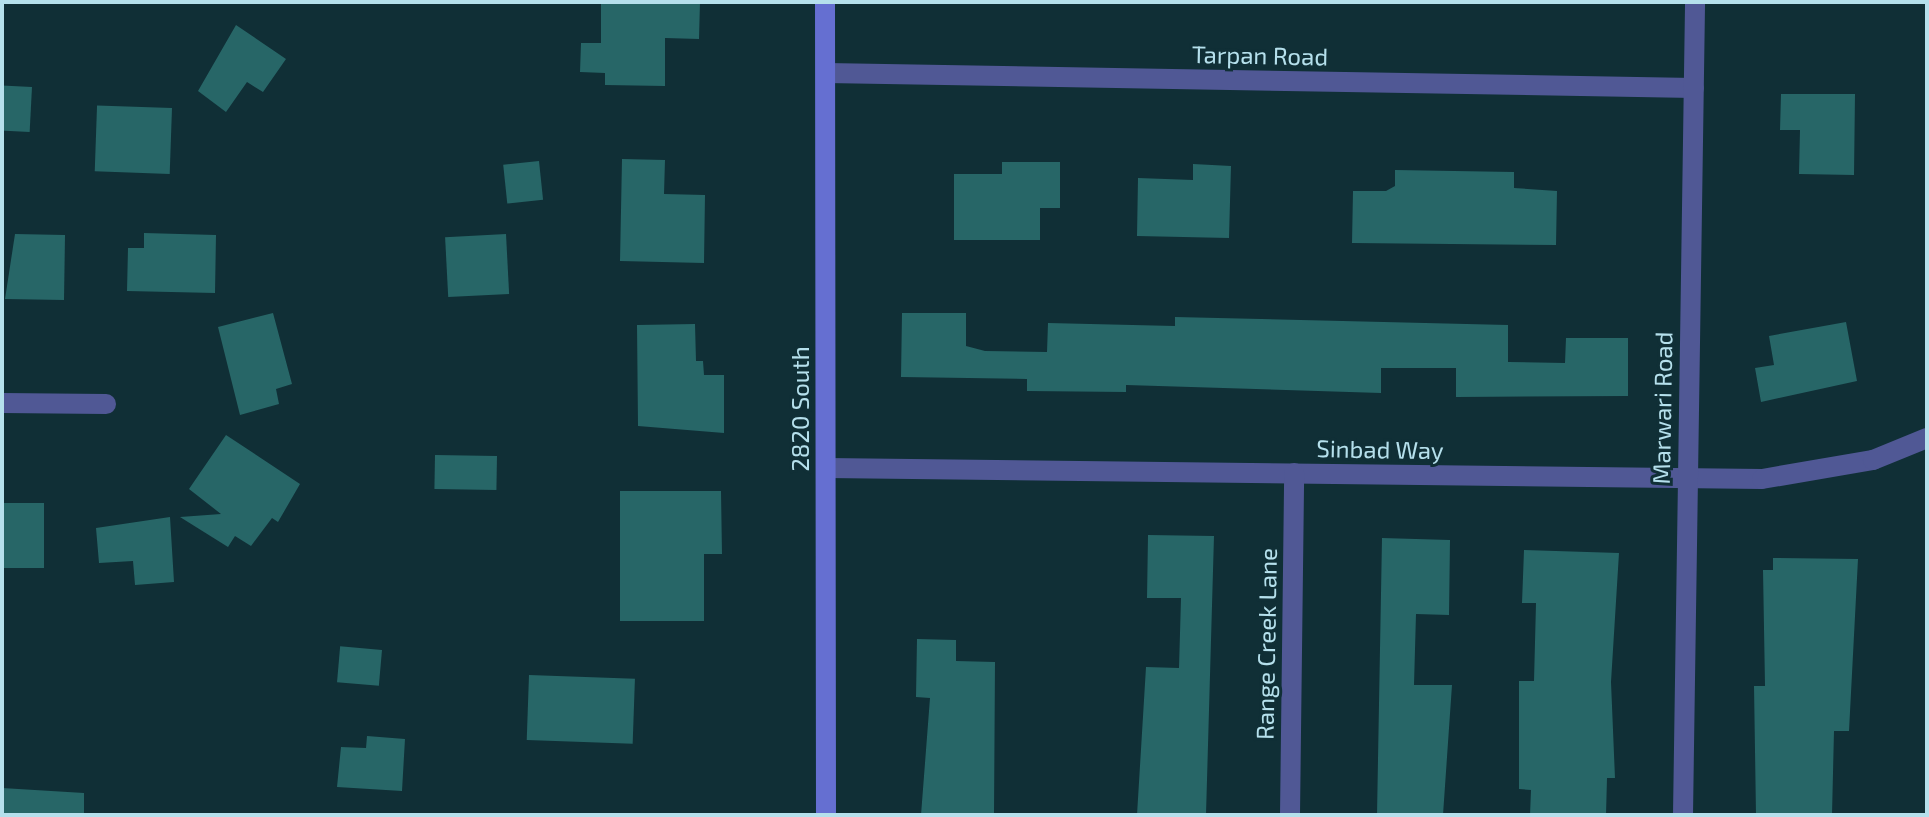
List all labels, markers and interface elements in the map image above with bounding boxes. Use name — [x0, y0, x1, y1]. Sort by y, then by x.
street label: Tarpan Road — [1192, 39, 1328, 71]
street label: Marwari Road — [1646, 331, 1678, 485]
street label: 2820 South — [786, 346, 814, 472]
street label: Sinbad Way — [1316, 433, 1444, 465]
street label: Range Creek Lane — [1250, 548, 1282, 740]

